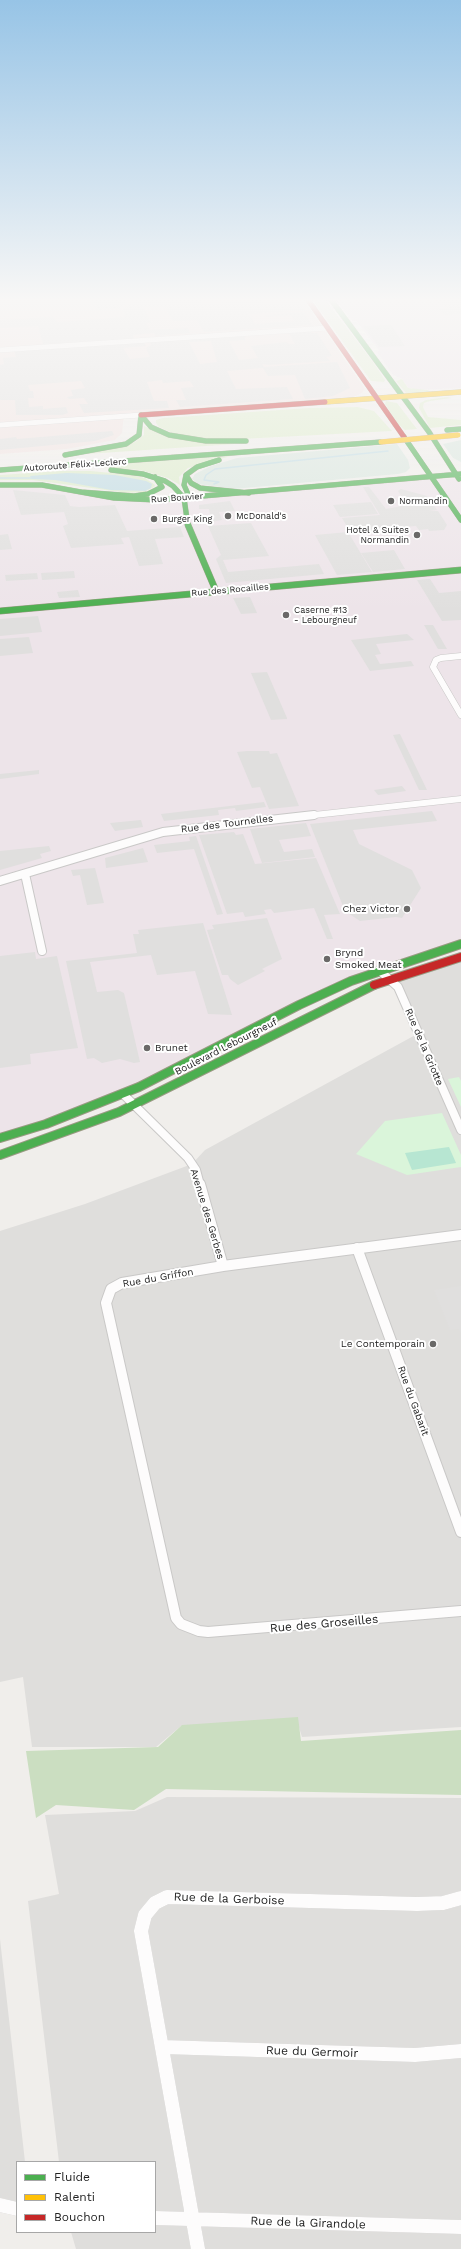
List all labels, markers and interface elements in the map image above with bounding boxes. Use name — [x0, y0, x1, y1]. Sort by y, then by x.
street label: Autoroute Félix-Leclerc — [23, 456, 127, 474]
street label: Rue Bouvier — [150, 491, 204, 505]
marker: Normandin — [386, 496, 396, 506]
place label: Normandin — [399, 496, 447, 506]
marker: McDonald's — [223, 511, 233, 521]
place label: McDonald's — [236, 511, 286, 521]
marker: Burger King — [149, 514, 159, 524]
place label: Burger King — [162, 514, 212, 524]
place label: Hotel & Suites Normandin — [346, 525, 409, 546]
marker: Hotel & Suites Normandin — [412, 530, 422, 540]
street label: Rue des Rocailles — [191, 581, 269, 599]
place label: Caserne #13 - Lebourgneuf — [294, 605, 357, 626]
marker: Caserne #13 - Lebourgneuf — [281, 610, 291, 620]
street label: Rue des Tournelles — [180, 812, 274, 836]
place label: Chez Victor — [342, 903, 399, 915]
marker: Chez Victor — [402, 904, 412, 914]
place label: Brynd Smoked Meat — [335, 947, 402, 970]
marker: Brynd Smoked Meat — [322, 954, 332, 964]
street label: Rue de la Griotte — [402, 1007, 446, 1087]
street label: Boulevard Lebourgneuf — [173, 1016, 279, 1078]
place label: Brunet — [155, 1042, 188, 1054]
marker: Brunet — [142, 1043, 152, 1053]
street label: Avenue des Gerbes — [188, 1167, 226, 1261]
street label: Rue du Griffon — [122, 1266, 194, 1290]
place label: Le Contemporain — [341, 1338, 425, 1350]
marker: Le Contemporain — [428, 1339, 438, 1349]
street label: Rue du Gabarit — [395, 1364, 431, 1438]
street label: Rue des Groseilles — [269, 1612, 379, 1636]
street label: Rue de la Gerboise — [173, 1890, 285, 1908]
street label: Rue du Germoir — [266, 2043, 358, 2061]
legend — [16, 2161, 156, 2233]
text: Fluide — [54, 2170, 90, 2184]
text: Ralenti — [54, 2190, 95, 2204]
text: Bouchon — [54, 2210, 105, 2224]
street label: Rue de la Girandole — [250, 2214, 366, 2232]

